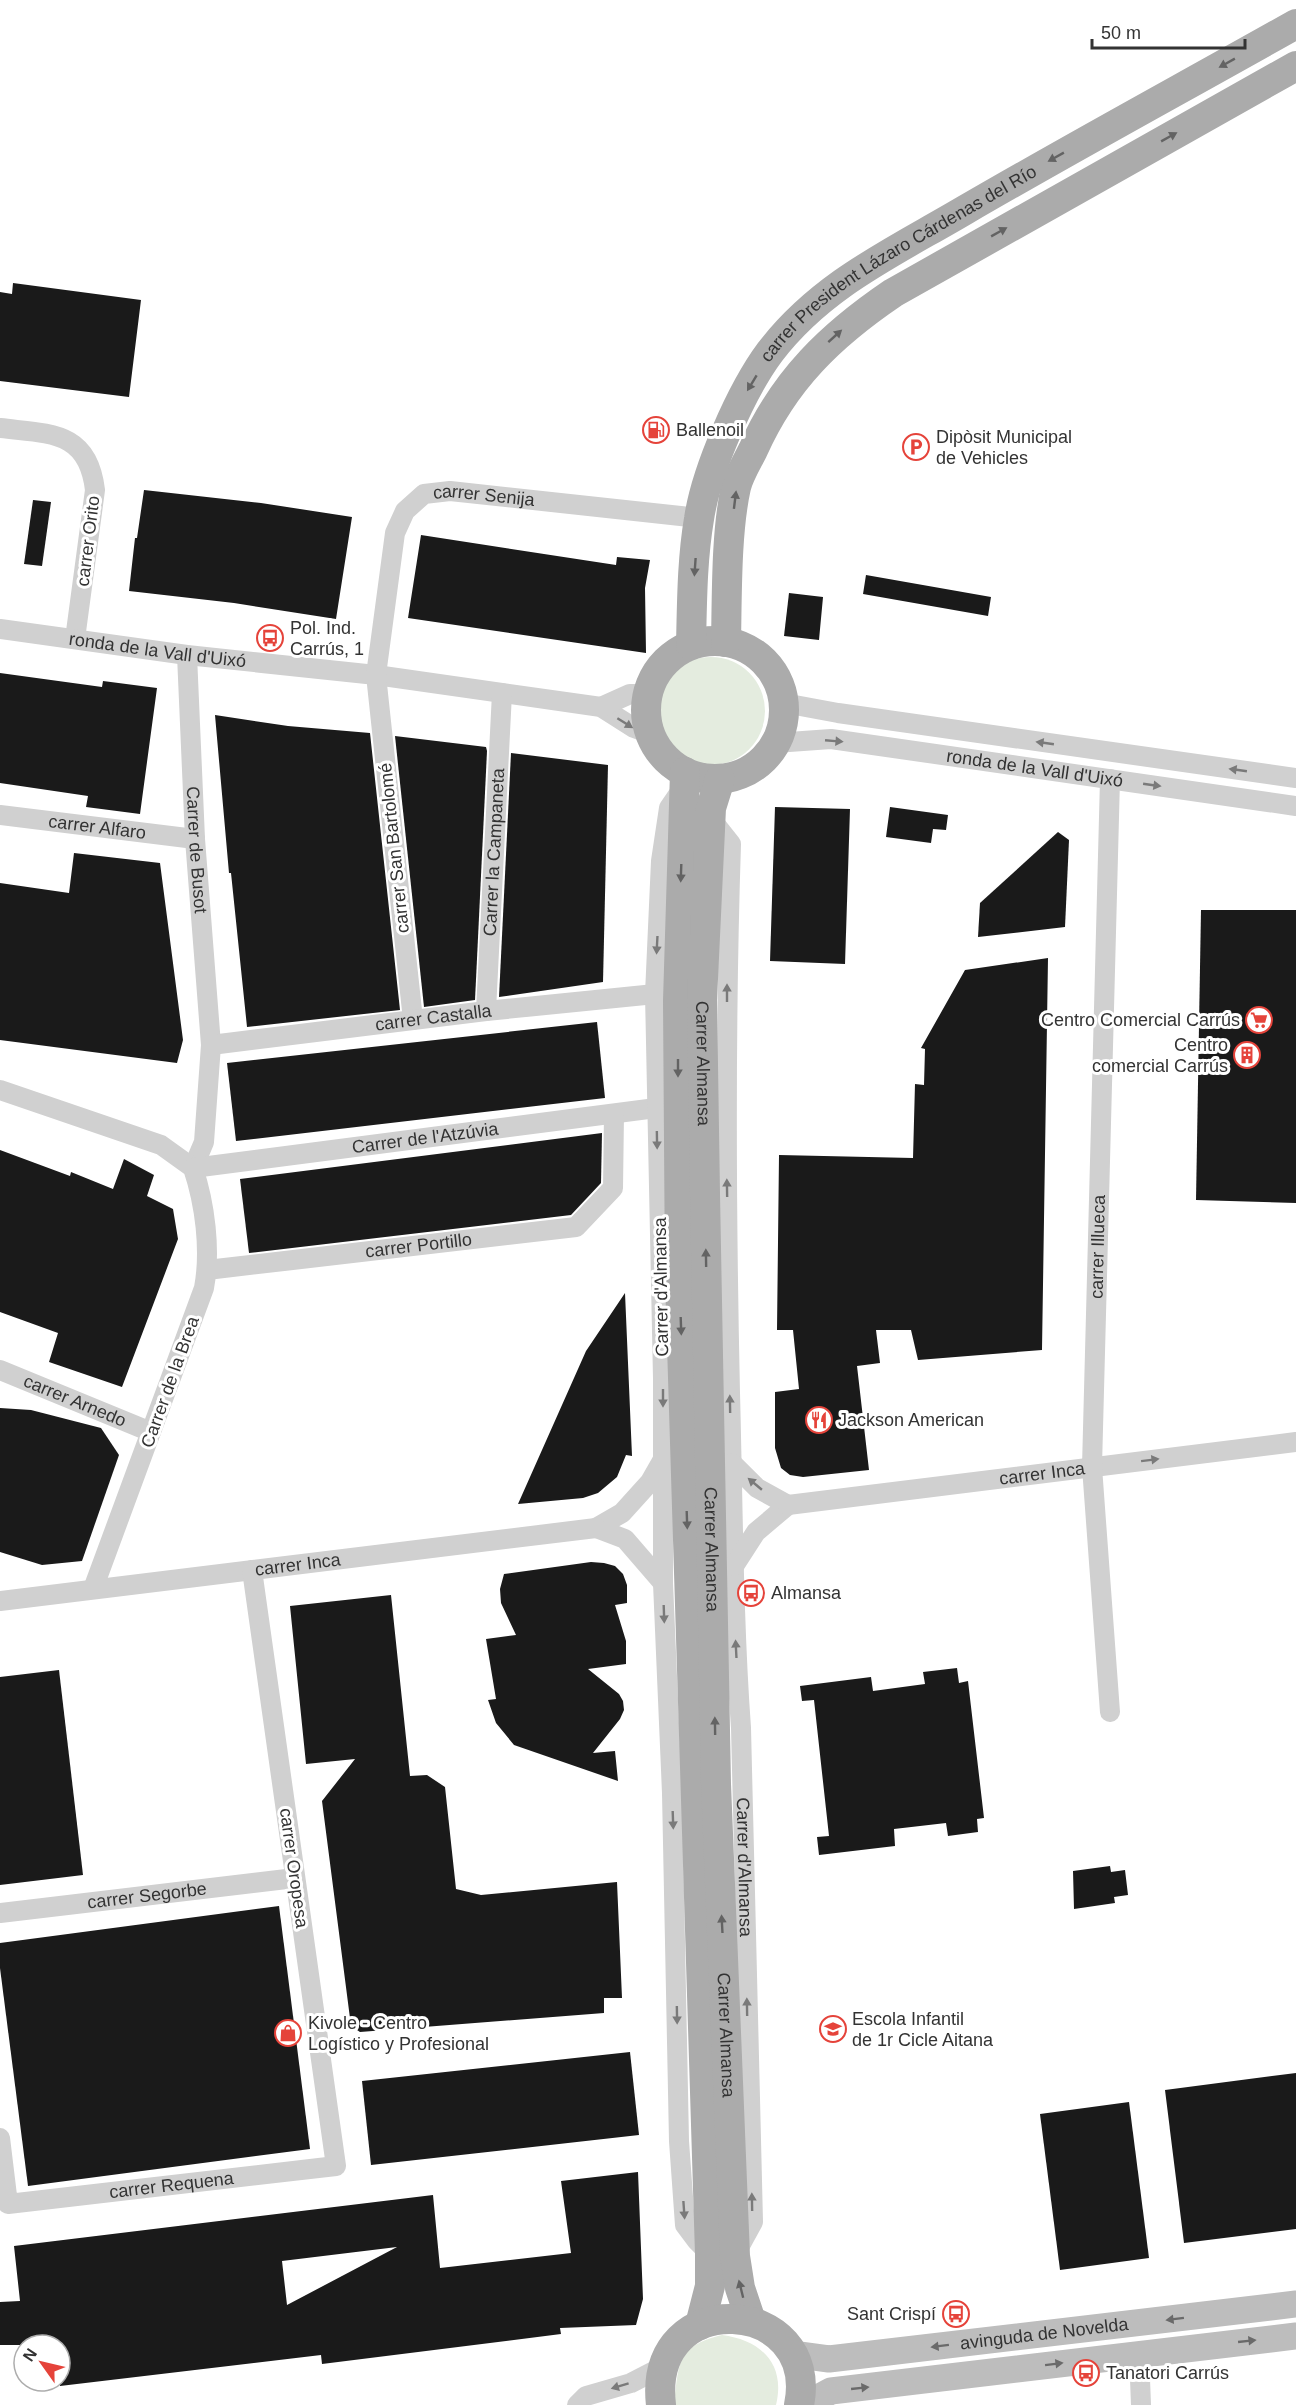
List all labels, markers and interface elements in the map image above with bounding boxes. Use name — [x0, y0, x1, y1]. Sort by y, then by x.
scale bar — [1092, 12, 1245, 50]
text: 50 m — [1101, 23, 1141, 43]
one-way arrow — [1218, 58, 1235, 68]
one-way arrow — [1161, 132, 1178, 142]
one-way arrow — [1047, 152, 1064, 162]
street label: carrer President Lázaro Cárdenas del Río — [756, 161, 1040, 366]
one-way arrow — [991, 227, 1008, 237]
one-way arrow — [827, 330, 842, 343]
one-way arrow — [747, 375, 757, 392]
fuel station icon: Ballenoil — [641, 415, 671, 445]
place label: Ballenoil — [676, 420, 744, 440]
place label: Dipòsit Municipal de Vehicles — [936, 427, 1072, 468]
parking icon: Dipòsit Municipal de Vehicles — [901, 432, 931, 462]
street label: carrer Senija — [432, 481, 537, 510]
one-way arrow — [730, 490, 740, 509]
street label: carrer Orito — [73, 495, 103, 587]
one-way arrow — [691, 557, 700, 576]
place label: Pol. Ind. Carrús, 1 — [290, 618, 364, 659]
bus stop icon: Pol. Ind. Carrús, 1 — [255, 623, 285, 653]
street label: ronda de la Vall d'Uixó — [68, 629, 247, 671]
one-way arrow — [617, 717, 633, 728]
one-way arrow — [824, 736, 843, 745]
one-way arrow — [1035, 738, 1054, 747]
street label: ronda de la Vall d'Uixó — [945, 746, 1124, 791]
street label: carrer San Bartolomé — [375, 762, 413, 934]
one-way arrow — [1228, 765, 1247, 774]
street label: Carrer la Campaneta — [480, 767, 508, 937]
one-way arrow — [1142, 781, 1161, 790]
street label: Carrer de Busot — [183, 786, 211, 914]
street label: carrer Alfaro — [47, 811, 147, 843]
one-way arrow — [676, 863, 686, 882]
one-way arrow — [653, 935, 662, 954]
one-way arrow — [722, 984, 732, 1003]
street label: carrer Castalla — [374, 1000, 493, 1035]
street label: Carrer Almansa — [692, 1001, 714, 1127]
supermarket icon: Centro Comercial Carrús — [1244, 1005, 1274, 1035]
place label: Centro Comercial Carrús — [1041, 1010, 1240, 1030]
place label: Centro comercial Carrús — [1092, 1035, 1228, 1076]
building icon: Centro comercial Carrús — [1232, 1040, 1262, 1070]
one-way arrow — [673, 1058, 683, 1077]
street label: Carrer de l'Atzúvia — [351, 1118, 501, 1157]
one-way arrow — [652, 1130, 662, 1149]
one-way arrow — [722, 1179, 732, 1198]
street label: carrer Illueca — [1086, 1193, 1109, 1299]
street label: Carrer d'Almansa — [650, 1216, 672, 1357]
street label: carrer Portillo — [364, 1229, 473, 1261]
one-way arrow — [701, 1248, 711, 1267]
street label: Carrer de la Brea — [137, 1313, 203, 1450]
one-way arrow — [677, 1316, 686, 1335]
street label: carrer Arnedo — [21, 1371, 129, 1431]
one-way arrow — [658, 1388, 668, 1407]
one-way arrow — [726, 1395, 735, 1414]
restaurant icon: Jackson American — [804, 1405, 834, 1435]
place label: Jackson American — [838, 1410, 984, 1430]
one-way arrow — [1141, 1455, 1160, 1465]
street label: carrer Inca — [998, 1458, 1087, 1489]
one-way arrow — [747, 1478, 763, 1491]
street label: Carrer Almansa — [700, 1487, 723, 1613]
one-way arrow — [683, 1511, 692, 1530]
street label: carrer Inca — [254, 1549, 343, 1580]
bus stop icon: Almansa — [736, 1578, 766, 1608]
place label: Almansa — [771, 1583, 842, 1603]
one-way arrow — [660, 1604, 669, 1623]
one-way arrow — [731, 1640, 740, 1659]
one-way arrow — [710, 1716, 720, 1735]
street label: Carrer d'Almansa — [733, 1797, 756, 1938]
street label: carrer Oropesa — [276, 1807, 312, 1930]
one-way arrow — [668, 1810, 677, 1829]
street label: carrer Segorbe — [86, 1879, 208, 1913]
one-way arrow — [718, 1915, 727, 1934]
street label: Carrer Almansa — [714, 1972, 739, 2099]
one-way arrow — [743, 1997, 752, 2016]
one-way arrow — [672, 2005, 682, 2024]
place label: Escola Infantil de 1r Cicle Aitana — [852, 2009, 994, 2050]
place label: Kivole - Centro Logístico y Profesional — [308, 2013, 489, 2054]
school or university icon: Escola Infantil de 1r Cicle Aitana — [818, 2014, 848, 2044]
shop icon: Kivole - Centro Logístico y Profesional — [273, 2018, 303, 2048]
street label: carrer Requena — [108, 2168, 236, 2202]
one-way arrow — [747, 2192, 757, 2211]
one-way arrow — [679, 2200, 689, 2219]
one-way arrow — [735, 2280, 745, 2298]
bus stop icon: Sant Crispí — [941, 2299, 971, 2329]
place label: Sant Crispí — [847, 2304, 936, 2324]
street label: avinguda de Novelda — [959, 2314, 1130, 2353]
one-way arrow — [1166, 2314, 1185, 2323]
north arrow — [12, 2333, 72, 2393]
one-way arrow — [1238, 2336, 1257, 2346]
one-way arrow — [930, 2341, 949, 2351]
text: N — [20, 2345, 40, 2364]
bus stop icon: Tanatori Carrús — [1071, 2358, 1101, 2388]
one-way arrow — [1044, 2359, 1063, 2368]
place label: Tanatori Carrús — [1106, 2363, 1229, 2383]
one-way arrow — [611, 2382, 629, 2391]
one-way arrow — [851, 2383, 870, 2393]

